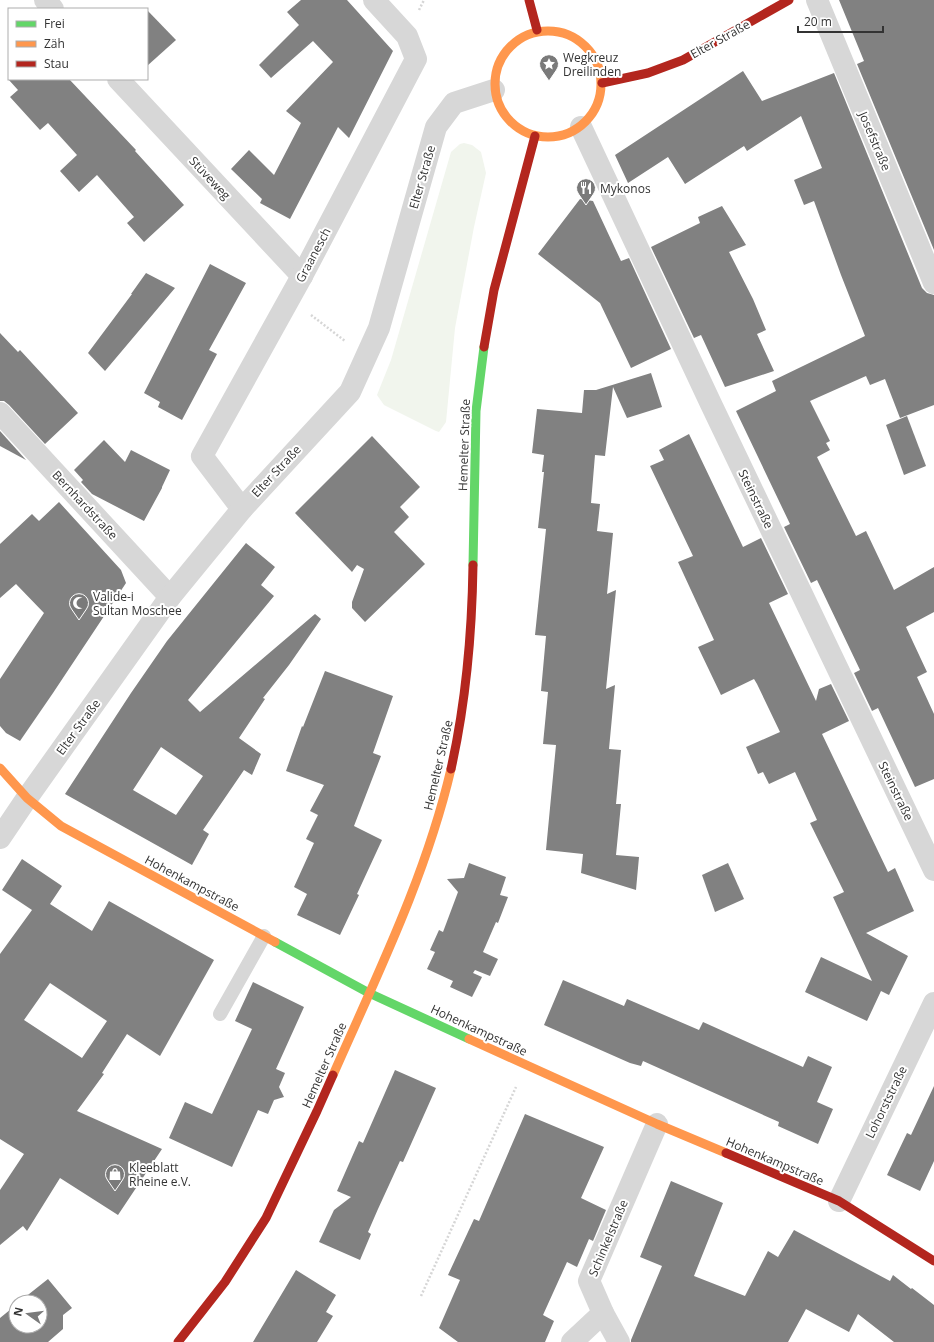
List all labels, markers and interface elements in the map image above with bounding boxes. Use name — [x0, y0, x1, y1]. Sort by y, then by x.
legend — [8, 8, 148, 80]
scale bar — [798, 8, 883, 34]
text: 20 m — [804, 13, 832, 30]
text: Frei — [44, 15, 65, 32]
street label: Elter Straße — [687, 16, 753, 62]
text: Zäh — [44, 35, 65, 52]
place label: Wegkreuz Dreilinden — [563, 49, 621, 80]
place icon: Wegkreuz Dreilinden — [538, 53, 560, 81]
text: Stau — [44, 55, 69, 72]
street label: Josefstraße — [855, 108, 895, 173]
street label: Elter Straße — [405, 143, 439, 211]
street label: Stüveweg — [186, 153, 235, 204]
restaurant icon: Mykonos — [575, 177, 597, 205]
place label: Mykonos — [600, 180, 651, 197]
street label: Graanesch — [291, 225, 335, 285]
street label: Hemelter Straße — [454, 398, 474, 491]
street label: Elter Straße — [247, 441, 305, 501]
street label: Bernhardstraße — [48, 467, 122, 543]
street label: Steinstraße — [734, 467, 778, 532]
place label: Valide-i Sultan Moschee — [93, 588, 182, 619]
mosque icon: Valide-i Sultan Moschee — [68, 592, 90, 620]
street label: Elter Straße — [52, 695, 104, 758]
street label: Hemelter Straße — [419, 718, 457, 812]
street label: Steinstraße — [874, 759, 918, 824]
street label: Hohenkampstraße — [142, 851, 242, 915]
street label: Hohenkampstraße — [428, 1000, 530, 1060]
street label: Hemelter Straße — [297, 1019, 351, 1111]
street label: Lohorststraße — [861, 1063, 911, 1141]
street label: Hohenkampstraße — [723, 1133, 827, 1189]
place label: Kleeblatt Rheine e.V. — [129, 1159, 191, 1190]
shop icon: Kleeblatt Rheine e.V. — [104, 1163, 126, 1191]
street label: Schinkelstraße — [584, 1197, 632, 1279]
north arrow — [8, 1294, 48, 1334]
text: N — [9, 1305, 26, 1318]

